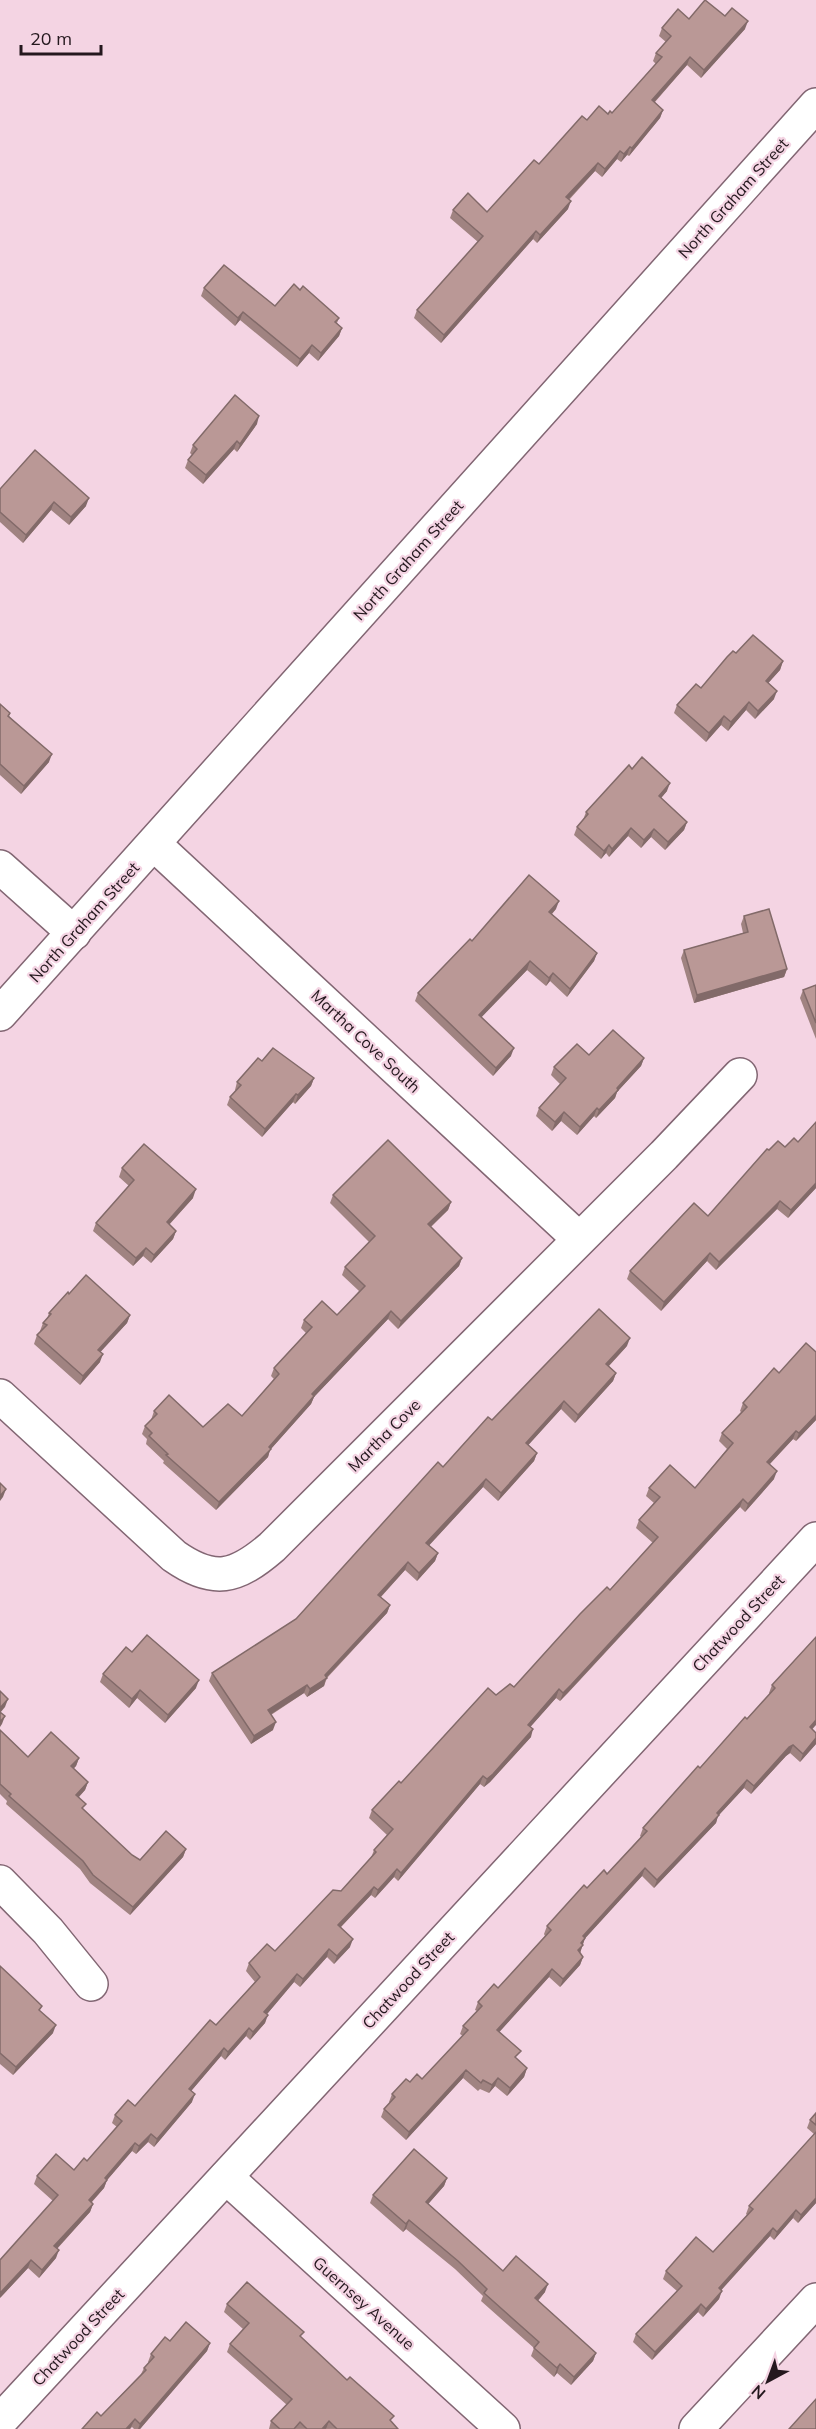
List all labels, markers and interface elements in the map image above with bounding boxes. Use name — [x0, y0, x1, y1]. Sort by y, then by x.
scale bar — [21, 18, 100, 56]
text: 20 m — [30, 27, 72, 50]
street label: North Graham Street — [674, 133, 793, 262]
street label: North Graham Street — [349, 495, 468, 624]
street label: North Graham Street — [25, 857, 144, 986]
street label: Martha Cove South — [307, 985, 425, 1097]
street label: Martha Cove — [343, 1394, 425, 1476]
street label: Chatwood Street — [688, 1570, 788, 1676]
street label: Chatwood Street — [358, 1927, 458, 2033]
street label: Guernsey Avenue — [309, 2252, 419, 2354]
street label: Chatwood Street — [28, 2284, 128, 2390]
north arrow — [738, 2351, 798, 2411]
text: N — [747, 2381, 769, 2404]

